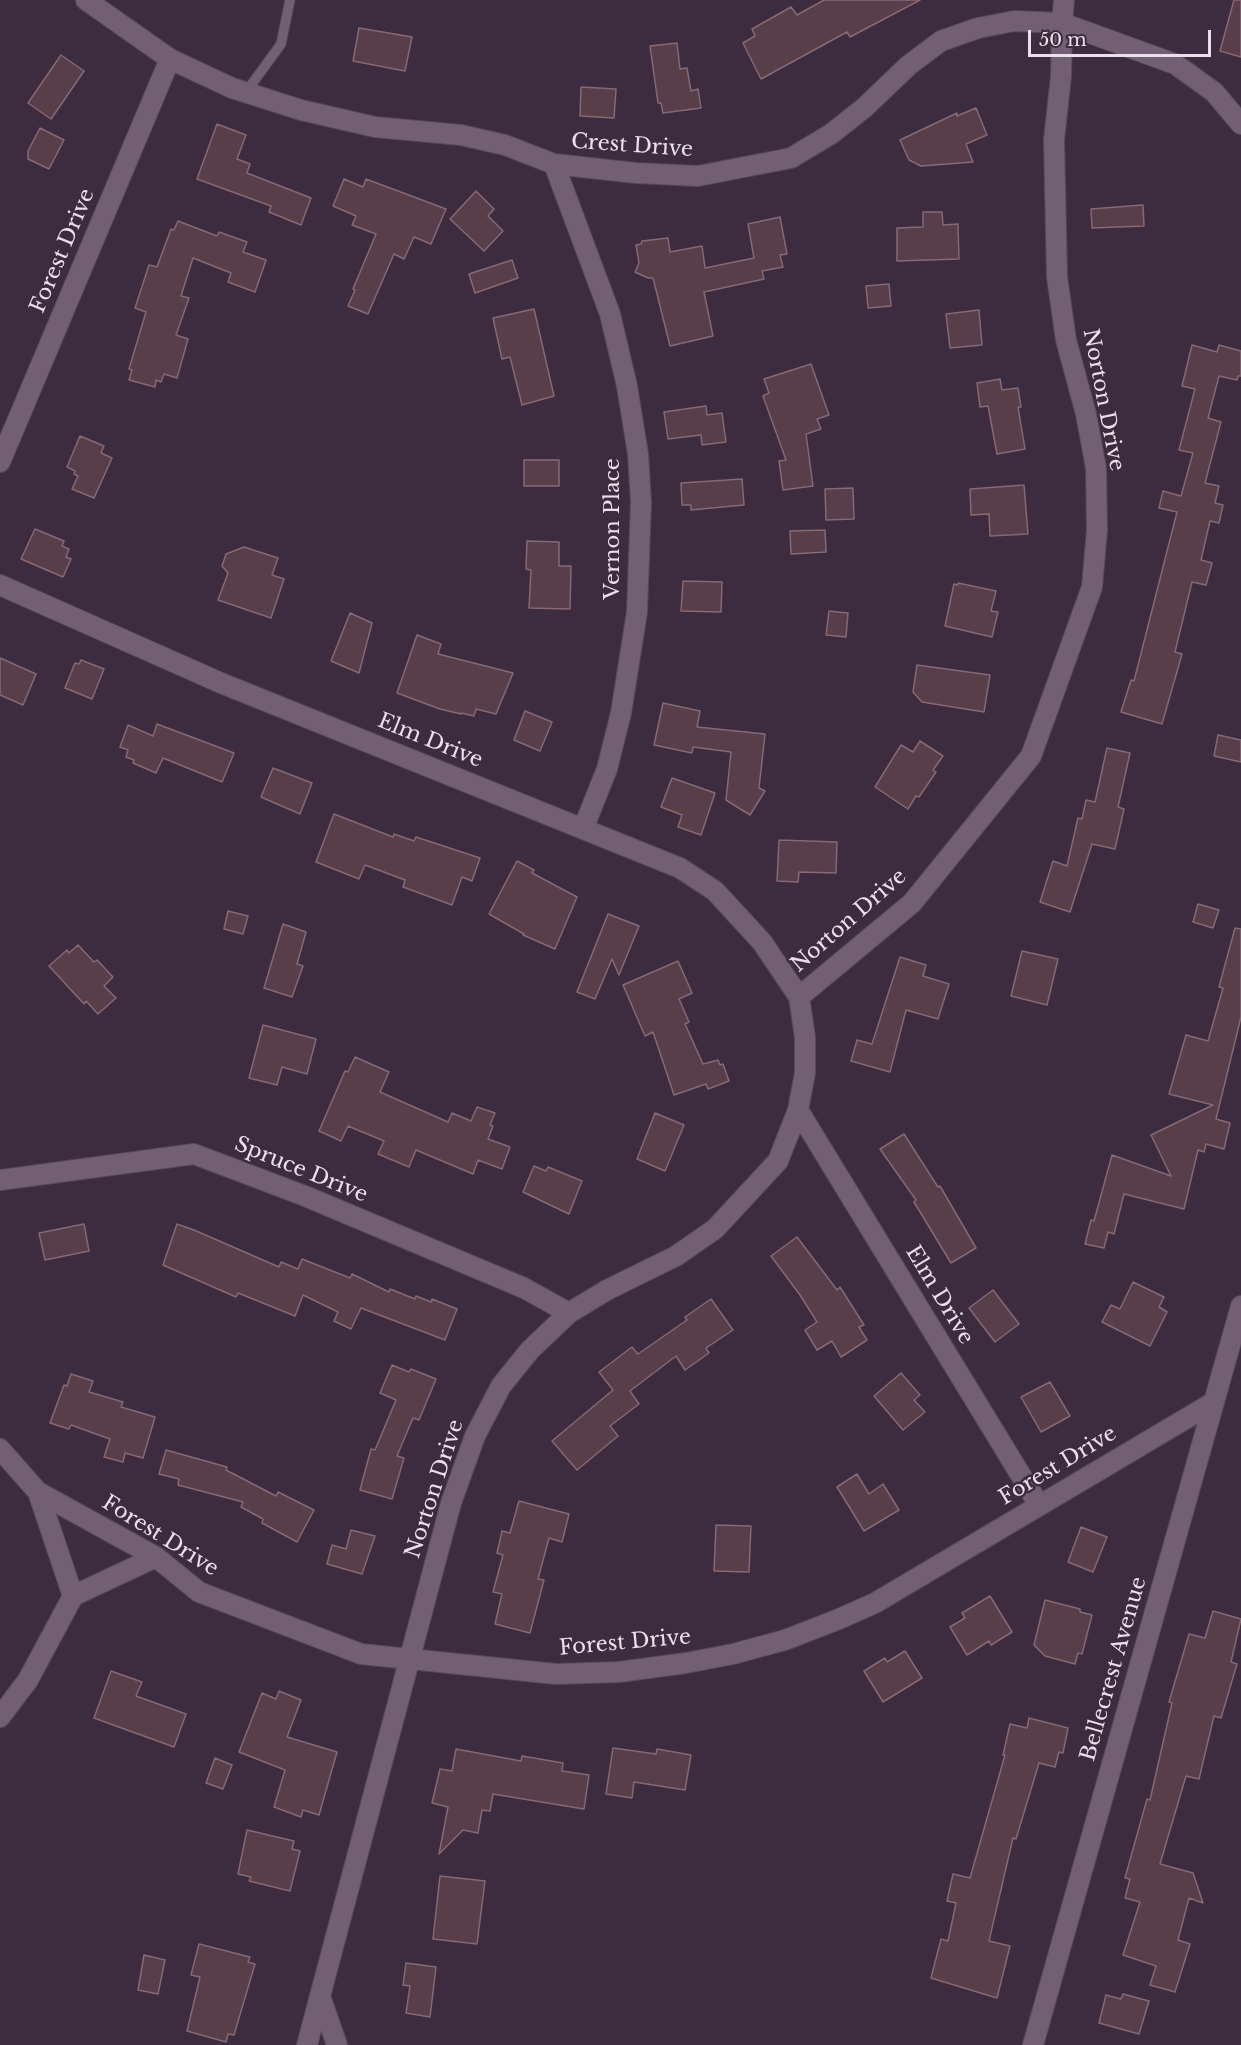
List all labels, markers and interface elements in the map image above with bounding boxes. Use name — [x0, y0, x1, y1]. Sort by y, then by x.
scale bar — [1031, 18, 1214, 56]
text: 50 m — [1039, 29, 1087, 51]
street label: Crest Drive — [570, 129, 694, 163]
street label: Forest Drive — [26, 185, 100, 317]
street label: Norton Drive — [1077, 327, 1129, 473]
street label: Vernon Place — [600, 458, 626, 600]
street label: Elm Drive — [374, 709, 486, 773]
street label: Norton Drive — [786, 864, 912, 978]
street label: Spruce Drive — [231, 1132, 371, 1208]
street label: Elm Drive — [900, 1241, 978, 1349]
street label: Norton Drive — [401, 1417, 469, 1561]
street label: Forest Drive — [995, 1421, 1121, 1511]
street label: Forest Drive — [97, 1490, 223, 1582]
street label: Bellecrest Avenue — [1076, 1574, 1152, 1764]
street label: Forest Drive — [558, 1625, 692, 1661]

